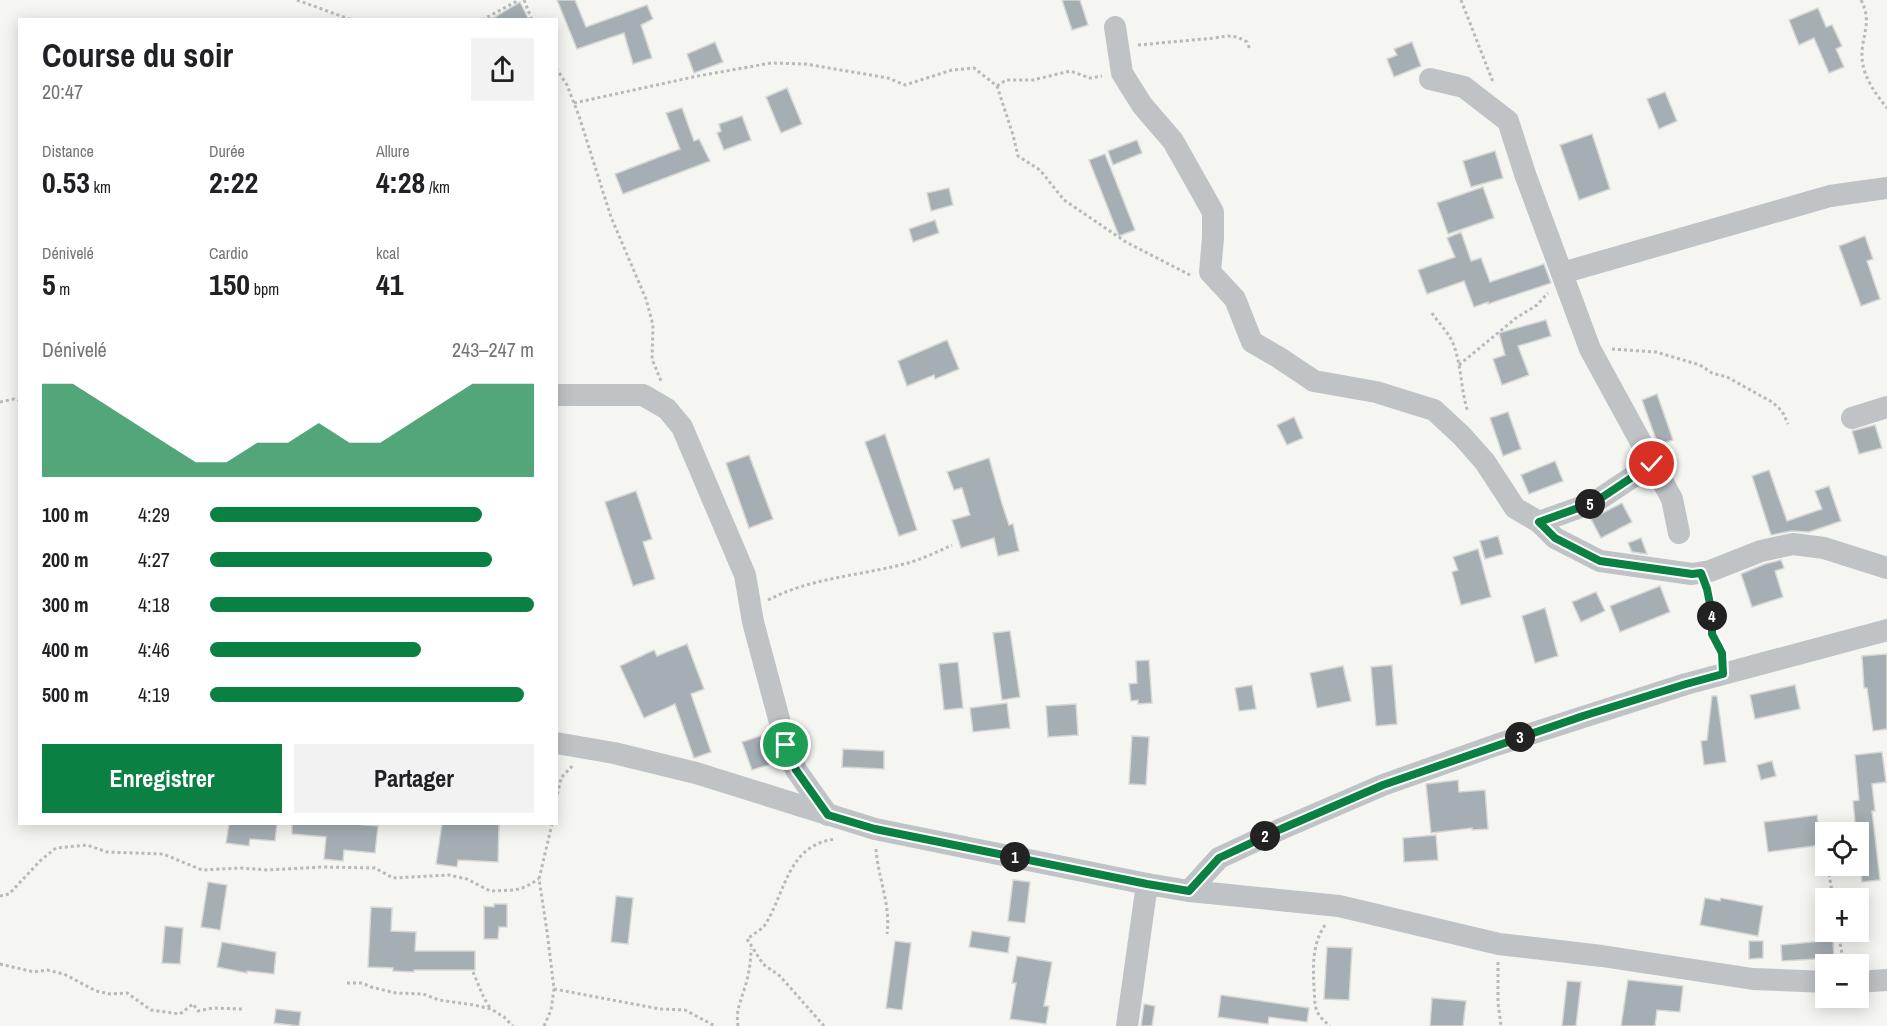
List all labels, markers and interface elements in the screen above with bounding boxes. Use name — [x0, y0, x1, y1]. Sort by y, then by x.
text: Course du soir — [42, 33, 233, 77]
button: share — [471, 38, 534, 101]
text: 20:47 — [42, 78, 83, 105]
text: Distance — [42, 140, 94, 162]
text: Durée — [209, 140, 245, 162]
text: Allure — [376, 140, 410, 162]
text: 0.53 — [42, 162, 90, 202]
text: 2:22 — [209, 162, 258, 202]
text: 4:28 — [376, 162, 425, 202]
text: km — [90, 176, 111, 198]
text: /km — [425, 176, 450, 198]
text: Dénivelé — [42, 242, 94, 264]
text: Cardio — [209, 242, 248, 264]
text: kcal — [376, 242, 399, 264]
text: 5 — [42, 264, 56, 304]
text: 150 — [209, 264, 250, 304]
text: 41 — [376, 264, 403, 304]
text: m — [56, 278, 70, 300]
text: bpm — [250, 278, 279, 300]
text: Dénivelé — [42, 336, 107, 363]
text: 243–247 m — [452, 336, 534, 363]
pin — [1626, 438, 1677, 489]
icon: check — [1635, 447, 1668, 480]
pin: 5 — [1575, 489, 1605, 519]
text: 5 — [1586, 493, 1594, 515]
text: 100 m — [42, 501, 89, 528]
text: 4:29 — [138, 501, 170, 528]
text: 200 m — [42, 546, 89, 573]
text: 4:27 — [138, 546, 170, 573]
text: 300 m — [42, 591, 89, 618]
text: 4:18 — [138, 591, 170, 618]
pin: 4 — [1697, 601, 1727, 631]
text: 4 — [1708, 605, 1716, 627]
text: 400 m — [42, 636, 89, 663]
text: 4:46 — [138, 636, 170, 663]
text: 500 m — [42, 681, 89, 708]
text: 4:19 — [138, 681, 170, 708]
pin — [760, 719, 811, 770]
pin: 3 — [1505, 722, 1535, 752]
text: 3 — [1516, 726, 1524, 748]
icon: arrive — [769, 728, 802, 761]
button: Enregistrer — [42, 744, 282, 813]
button: Partager — [294, 744, 534, 813]
pin: 2 — [1250, 821, 1280, 851]
map controls — [1815, 822, 1869, 1008]
button: locate — [1815, 822, 1869, 876]
text: 2 — [1261, 825, 1269, 847]
pin: 1 — [1000, 842, 1030, 872]
text: 1 — [1011, 846, 1019, 868]
button: + — [1815, 888, 1869, 942]
button: − — [1815, 954, 1869, 1008]

